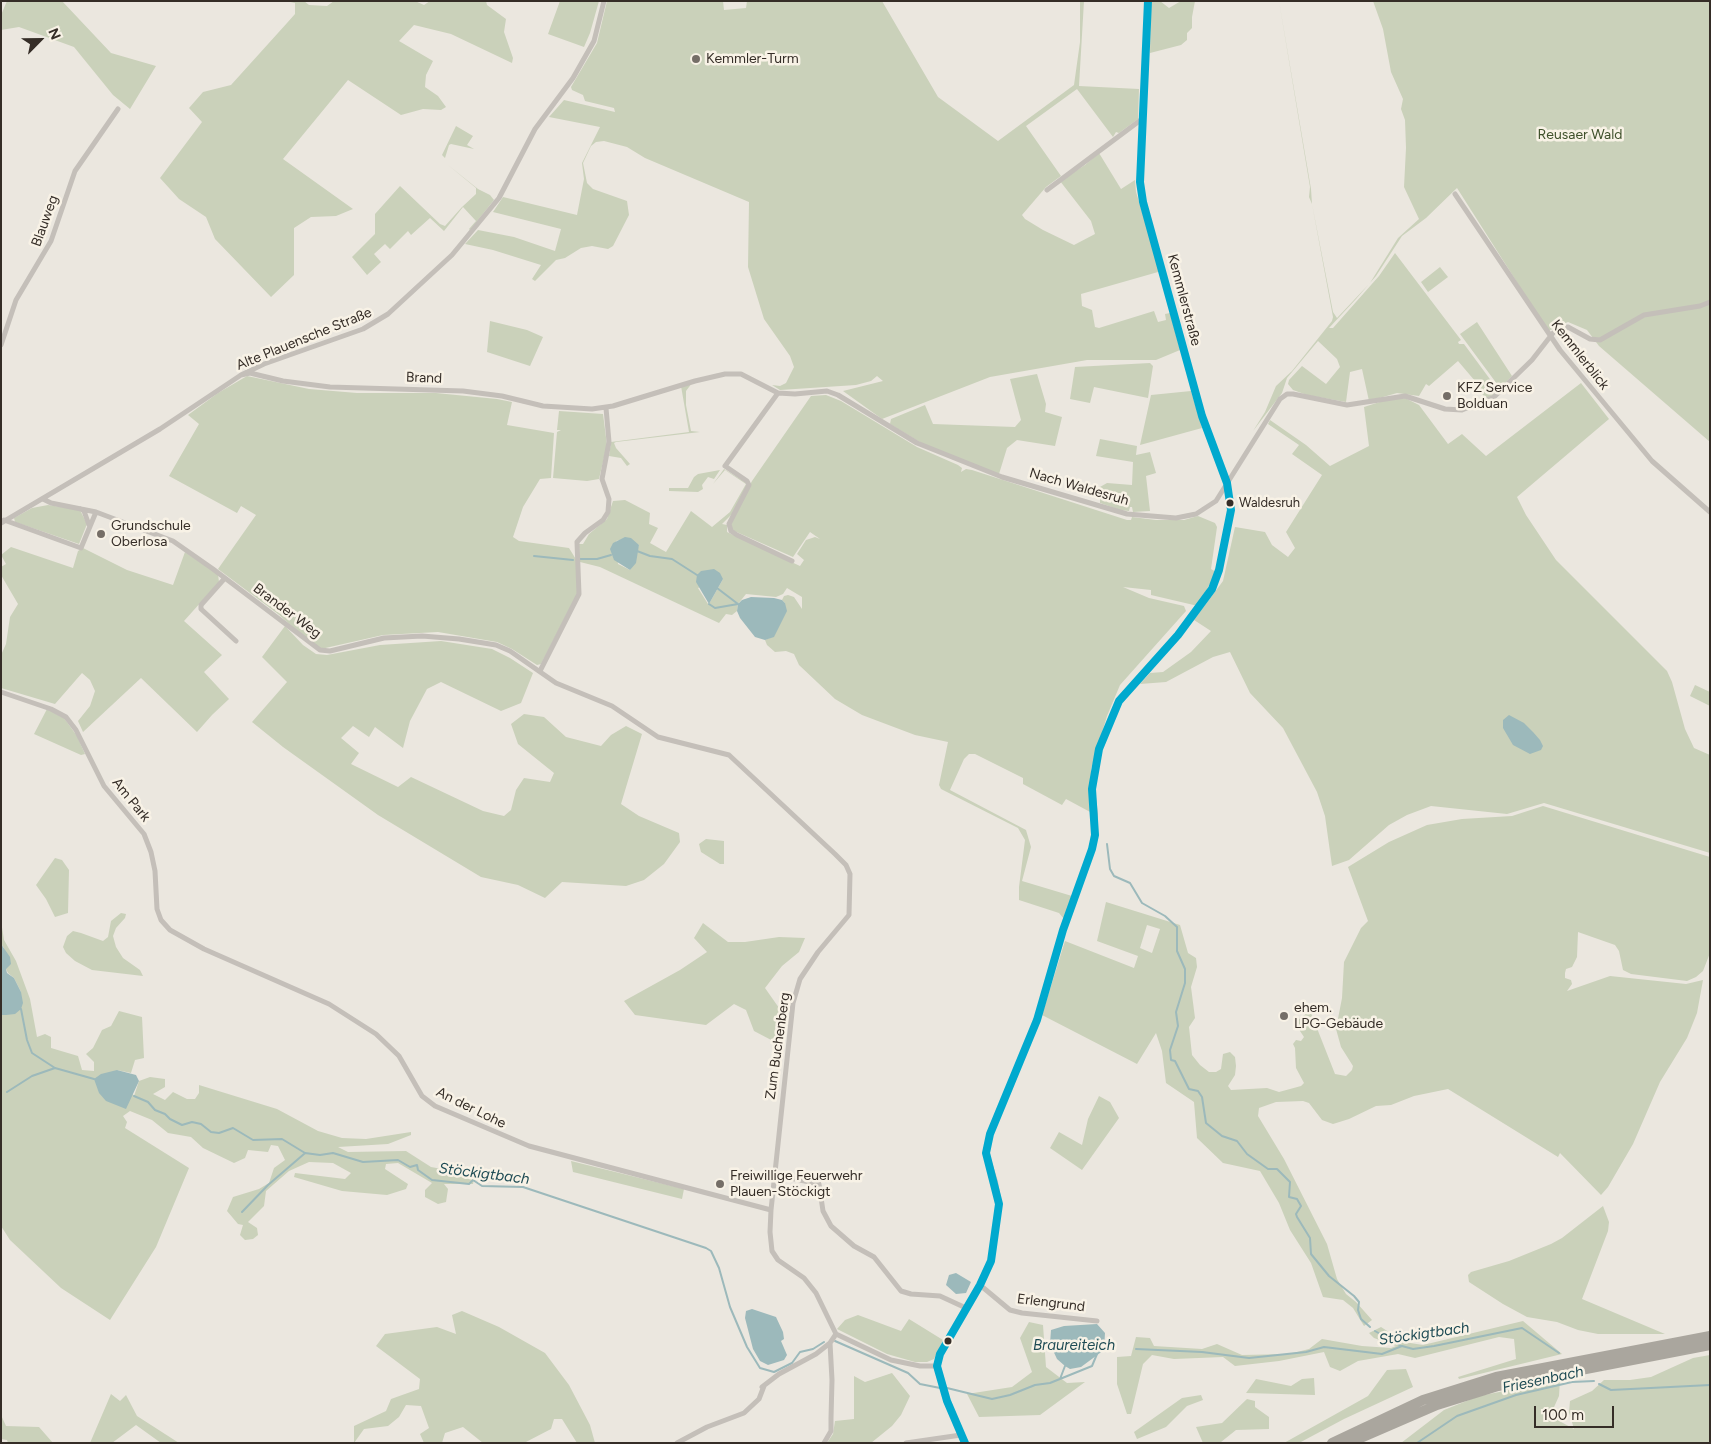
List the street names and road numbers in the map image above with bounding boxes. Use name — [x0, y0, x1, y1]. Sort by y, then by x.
street label: Blauweg — [28, 193, 62, 249]
street label: Kemmlerstraße — [1164, 252, 1204, 348]
street label: Alte Plauensche Straße — [234, 304, 374, 374]
street label: Kemmlerblick — [1547, 317, 1613, 393]
street label: Brand — [405, 369, 443, 387]
street label: Nach Waldesruh — [1027, 465, 1131, 509]
street label: Brander Weg — [250, 580, 324, 642]
street label: Am Park — [108, 775, 154, 825]
street label: Zum Buchenberg — [762, 991, 794, 1101]
street label: An der Lohe — [433, 1084, 509, 1132]
street label: Erlengrund — [1016, 1290, 1086, 1316]

